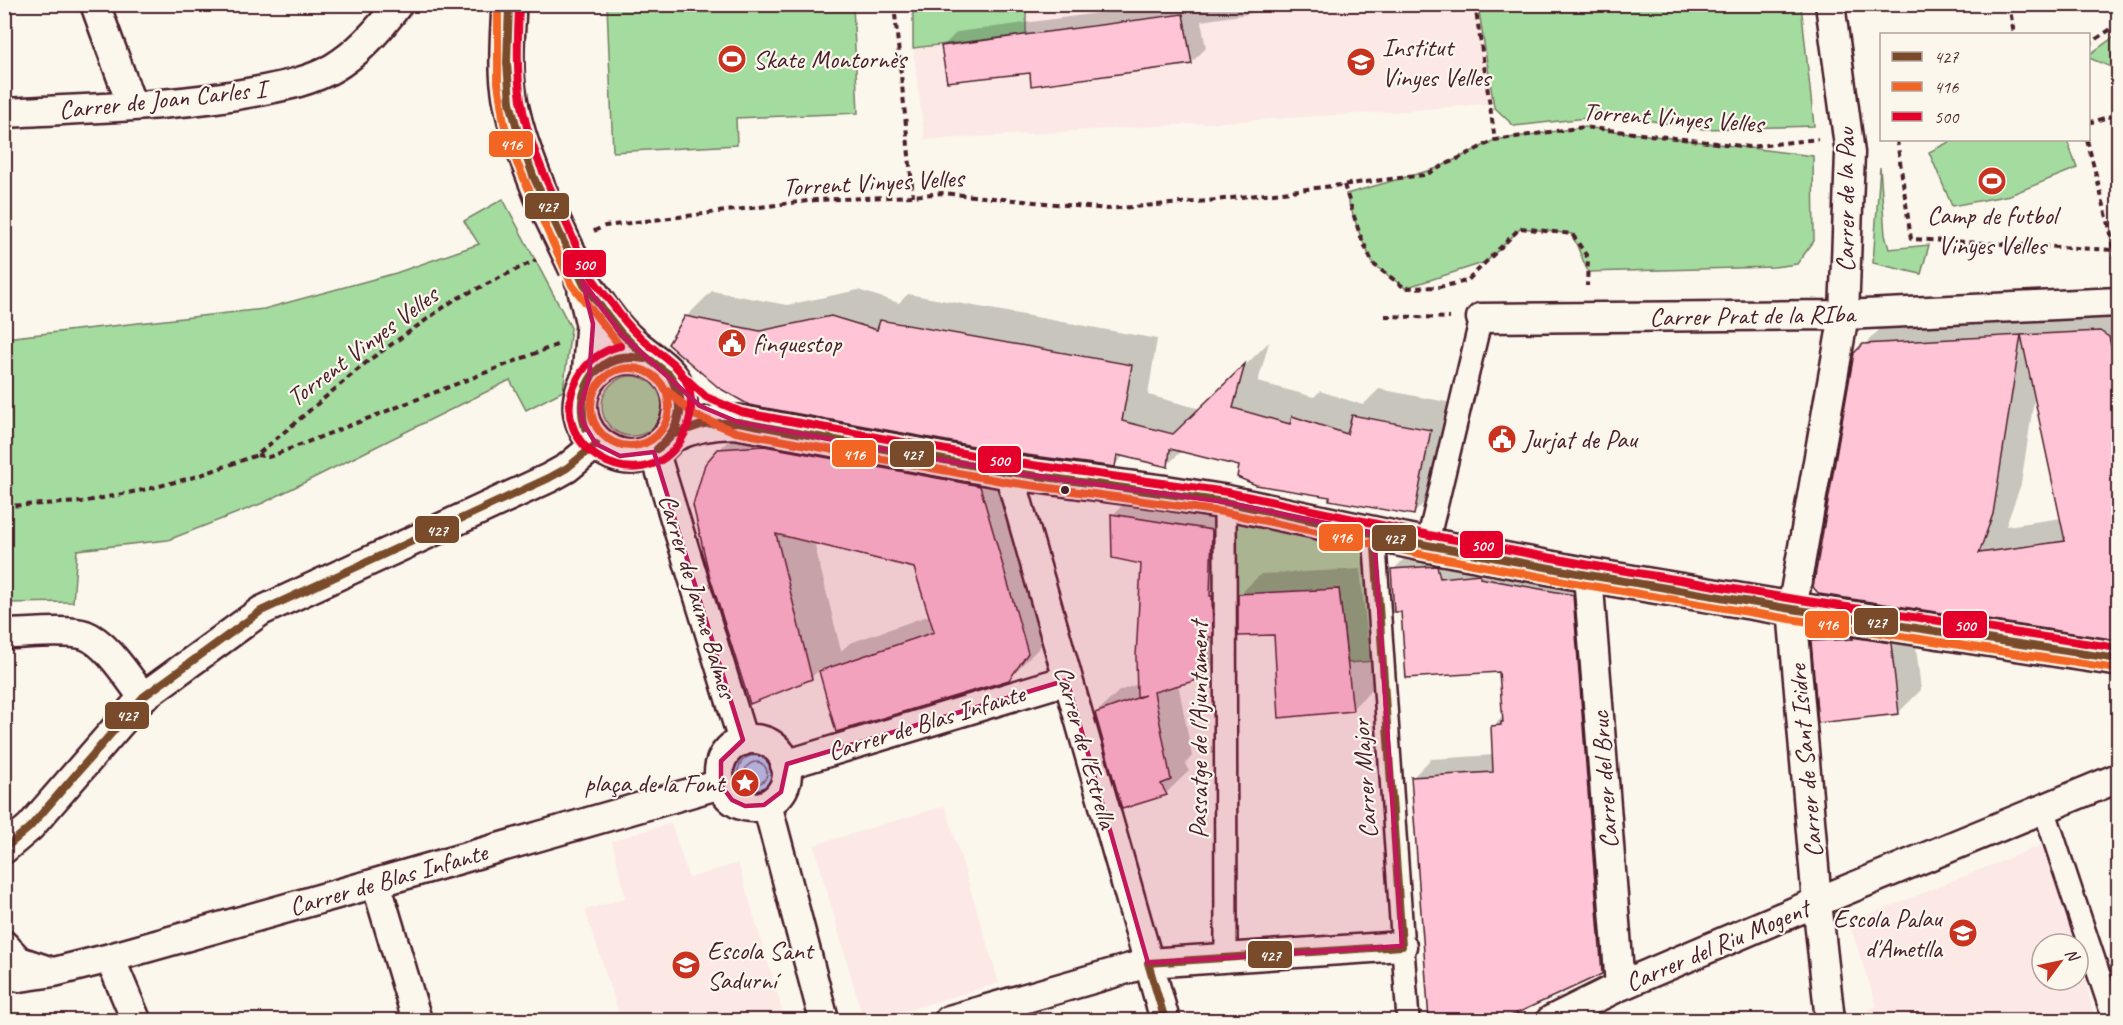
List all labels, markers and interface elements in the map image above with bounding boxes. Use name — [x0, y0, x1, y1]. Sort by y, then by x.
place label: Institut Vinyes Velles — [1382, 31, 1492, 94]
legend — [1880, 33, 2090, 141]
sports icon: Skate Montornès — [716, 43, 748, 75]
place label: Skate Montornès — [753, 43, 908, 76]
school or university icon: Institut Vinyes Velles — [1345, 46, 1377, 78]
text: 427 — [1934, 46, 1959, 68]
street label: Carrer de Joan Carles I — [57, 72, 273, 127]
text: 416 — [1934, 76, 1959, 98]
street label: Torrent Vinyes Velles — [1582, 95, 1766, 140]
text: 500 — [1934, 106, 1960, 128]
street label: Carrer de la Pau — [1829, 126, 1862, 272]
line badge: 416 — [488, 130, 534, 158]
text: 416 — [500, 135, 523, 155]
street label: Torrent Vinyes Velles — [782, 161, 966, 204]
sports icon: Camp de futbol Vinyes Velles — [1976, 165, 2008, 197]
line badge: 427 — [524, 192, 570, 220]
text: 427 — [536, 197, 560, 217]
place label: Camp de futbol Vinyes Velles — [1927, 199, 2062, 262]
line badge: 500 — [562, 249, 607, 278]
text: 500 — [573, 255, 596, 275]
street label: Torrent Vinyes Velles — [280, 278, 446, 414]
street label: Carrer Prat de la RIba — [1649, 297, 1857, 334]
public building icon: finquestop — [716, 327, 748, 359]
place label: finquestop — [753, 327, 843, 360]
public building icon: Jurjat de Pau — [1486, 423, 1518, 455]
place label: Jurjat de Pau — [1521, 423, 1639, 456]
line badge: 416 — [831, 439, 877, 468]
line badge: 427 — [889, 440, 935, 468]
text: 416 — [843, 445, 866, 465]
text: 427 — [901, 445, 925, 465]
line badge: 500 — [977, 445, 1022, 474]
text: 500 — [988, 451, 1011, 471]
unlabelled marker — [1059, 484, 1071, 496]
street label: Carrer de Jaume Balmes — [651, 490, 745, 704]
line badge: 427 — [414, 515, 460, 544]
text: 427 — [426, 521, 450, 541]
line badge: 416 — [1318, 523, 1364, 552]
line badge: 427 — [1371, 524, 1417, 552]
text: 416 — [1330, 528, 1353, 548]
text: 427 — [1383, 529, 1407, 549]
line badge: 500 — [1459, 530, 1504, 559]
text: 500 — [1471, 536, 1494, 556]
line badge: 427 — [1853, 607, 1899, 636]
line badge: 416 — [1804, 610, 1850, 639]
line badge: 500 — [1942, 610, 1988, 639]
text: 427 — [1865, 613, 1889, 633]
text: 416 — [1816, 615, 1839, 635]
text: 500 — [1954, 616, 1977, 636]
street label: Passatge de l'Ajuntament — [1182, 618, 1215, 839]
street label: Carrer de l'Estrella — [1047, 662, 1125, 834]
street label: Carrer de Sant Isidre — [1780, 662, 1830, 859]
street label: Carrer de Blas Infante — [824, 676, 1030, 768]
line badge: 427 — [104, 701, 150, 730]
text: 427 — [116, 706, 140, 726]
street label: Carrer del Bruc — [1583, 708, 1626, 850]
street label: Carrer Major — [1344, 716, 1385, 840]
place label: plaça de la Font — [584, 767, 726, 800]
place icon: plaça de la Font — [729, 767, 761, 799]
street label: Carrer de Blas Infante — [285, 835, 492, 924]
street label: Carrer del Riu Mogent — [1620, 891, 1817, 999]
place label: Escola Palau d'Ametlla — [1833, 902, 1944, 965]
school or university icon: Escola Palau d'Ametlla — [1947, 917, 1979, 949]
north arrow — [2030, 932, 2090, 992]
place label: Escola Sant Sadurní — [707, 934, 815, 997]
line badge: 427 — [1247, 940, 1293, 969]
text: N — [2061, 945, 2085, 967]
text: 427 — [1259, 946, 1283, 966]
school or university icon: Escola Sant Sadurní — [670, 949, 702, 981]

